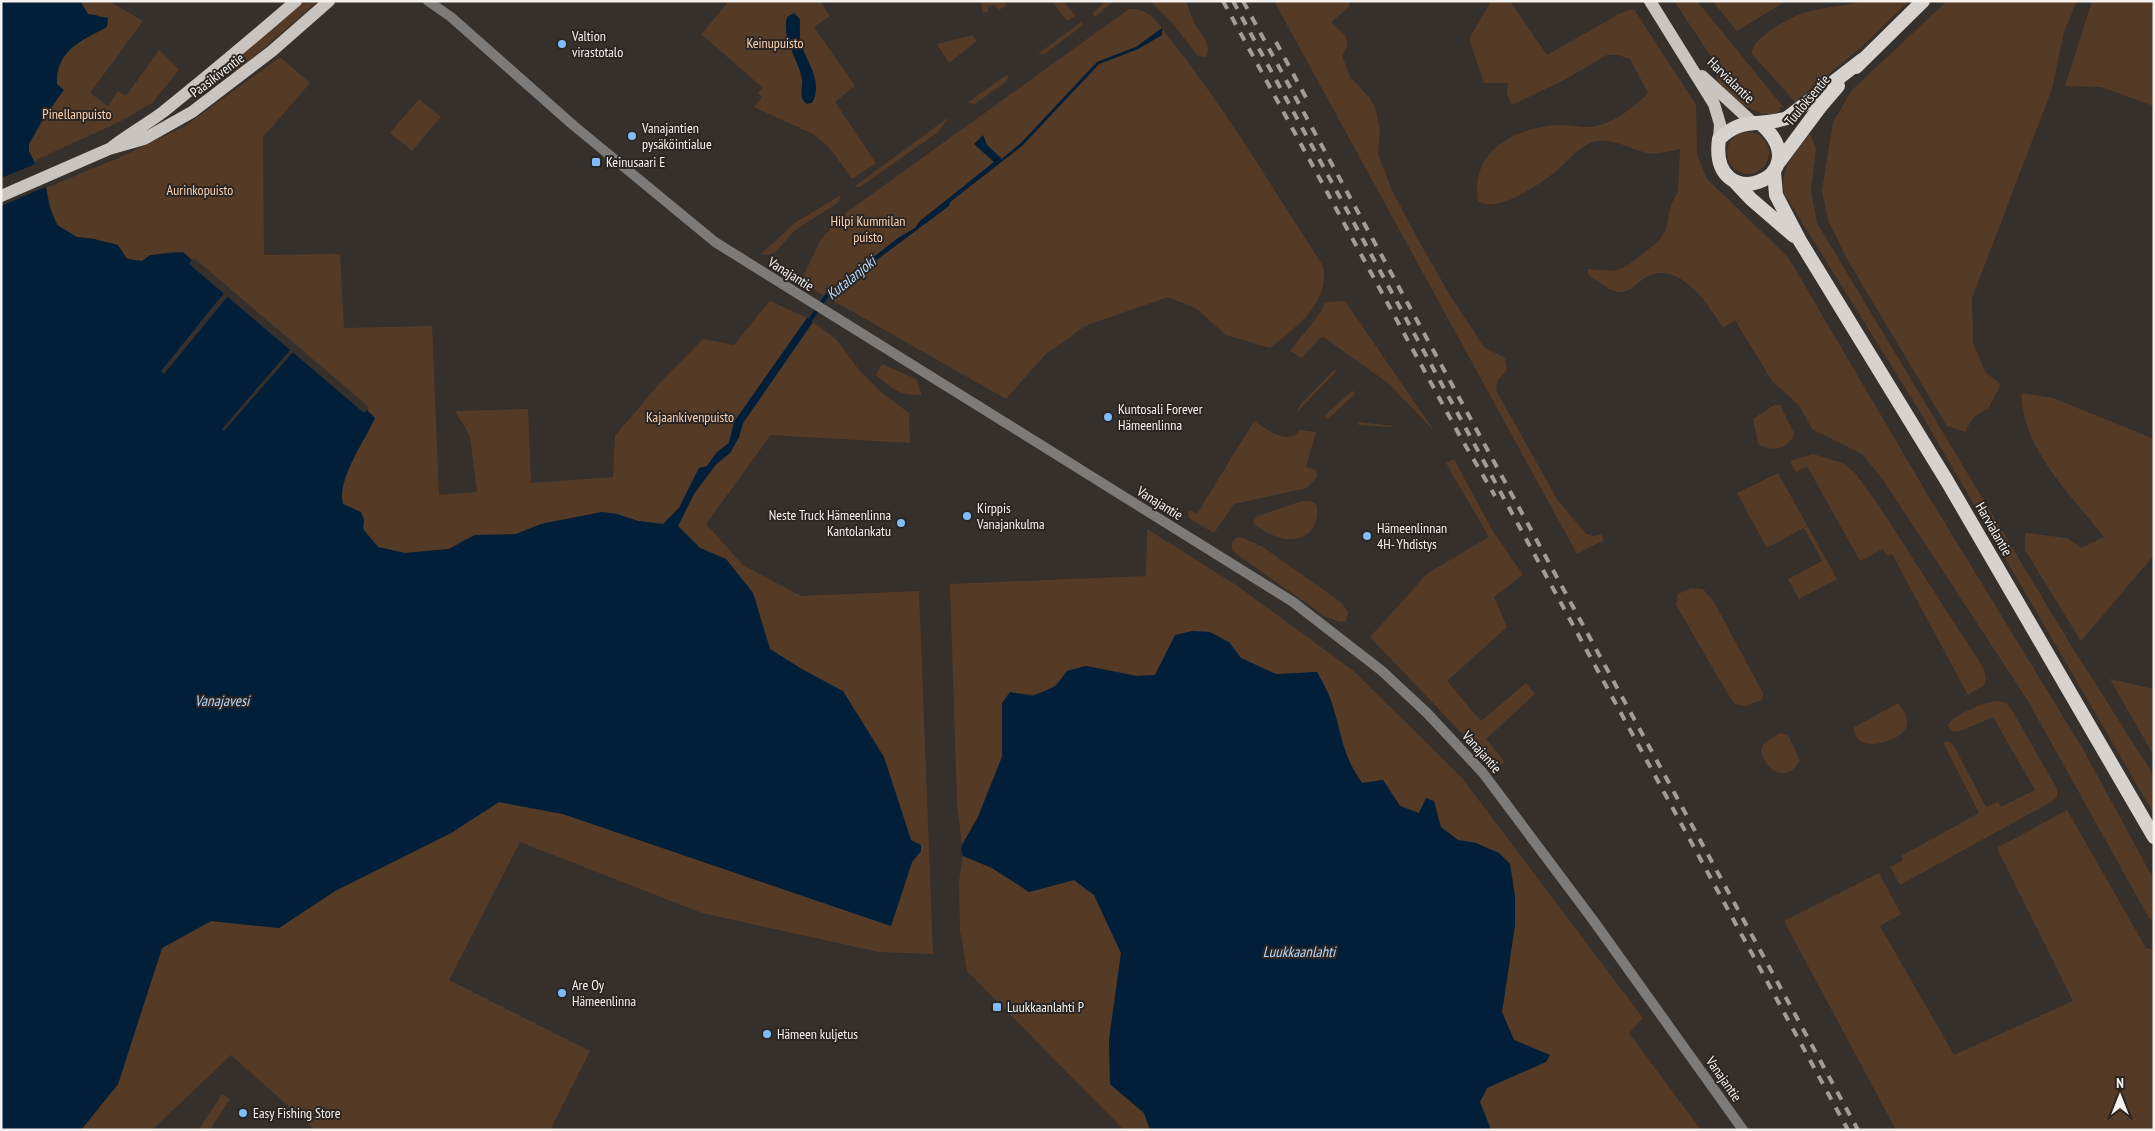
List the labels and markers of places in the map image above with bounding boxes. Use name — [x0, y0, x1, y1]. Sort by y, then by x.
place label: Valtion virastotalo — [571, 27, 623, 61]
marker: Valtion virastotalo — [556, 38, 568, 50]
place label: Vanajantien pysäköintialue — [641, 119, 712, 153]
marker: Vanajantien pysäköintialue — [626, 130, 638, 142]
place label: Keinusaari E — [606, 153, 665, 171]
marker: Keinusaari E — [590, 156, 602, 168]
place label: Kuntosali Forever Hämeenlinna — [1118, 400, 1203, 434]
marker: Kuntosali Forever Hämeenlinna — [1102, 411, 1114, 423]
place label: Kirppis Vanajankulma — [976, 499, 1045, 533]
place label: Neste Truck Hämeenlinna Kantolankatu — [769, 506, 891, 540]
marker: Kirppis Vanajankulma — [961, 510, 973, 522]
marker: Neste Truck Hämeenlinna Kantolankatu — [895, 517, 907, 529]
place label: Hämeenlinnan 4H- Yhdistys — [1377, 519, 1447, 553]
marker: Hämeenlinnan 4H- Yhdistys — [1361, 530, 1373, 542]
place label: Are Oy Hämeenlinna — [572, 976, 636, 1010]
marker: Are Oy Hämeenlinna — [556, 987, 568, 999]
place label: Luukkaanlahti P — [1007, 998, 1084, 1016]
marker: Luukkaanlahti P — [991, 1001, 1003, 1013]
place label: Hämeen kuljetus — [777, 1025, 858, 1043]
marker: Hämeen kuljetus — [761, 1028, 773, 1040]
place label: Easy Fishing Store — [253, 1104, 341, 1122]
marker: Easy Fishing Store — [237, 1107, 249, 1119]

